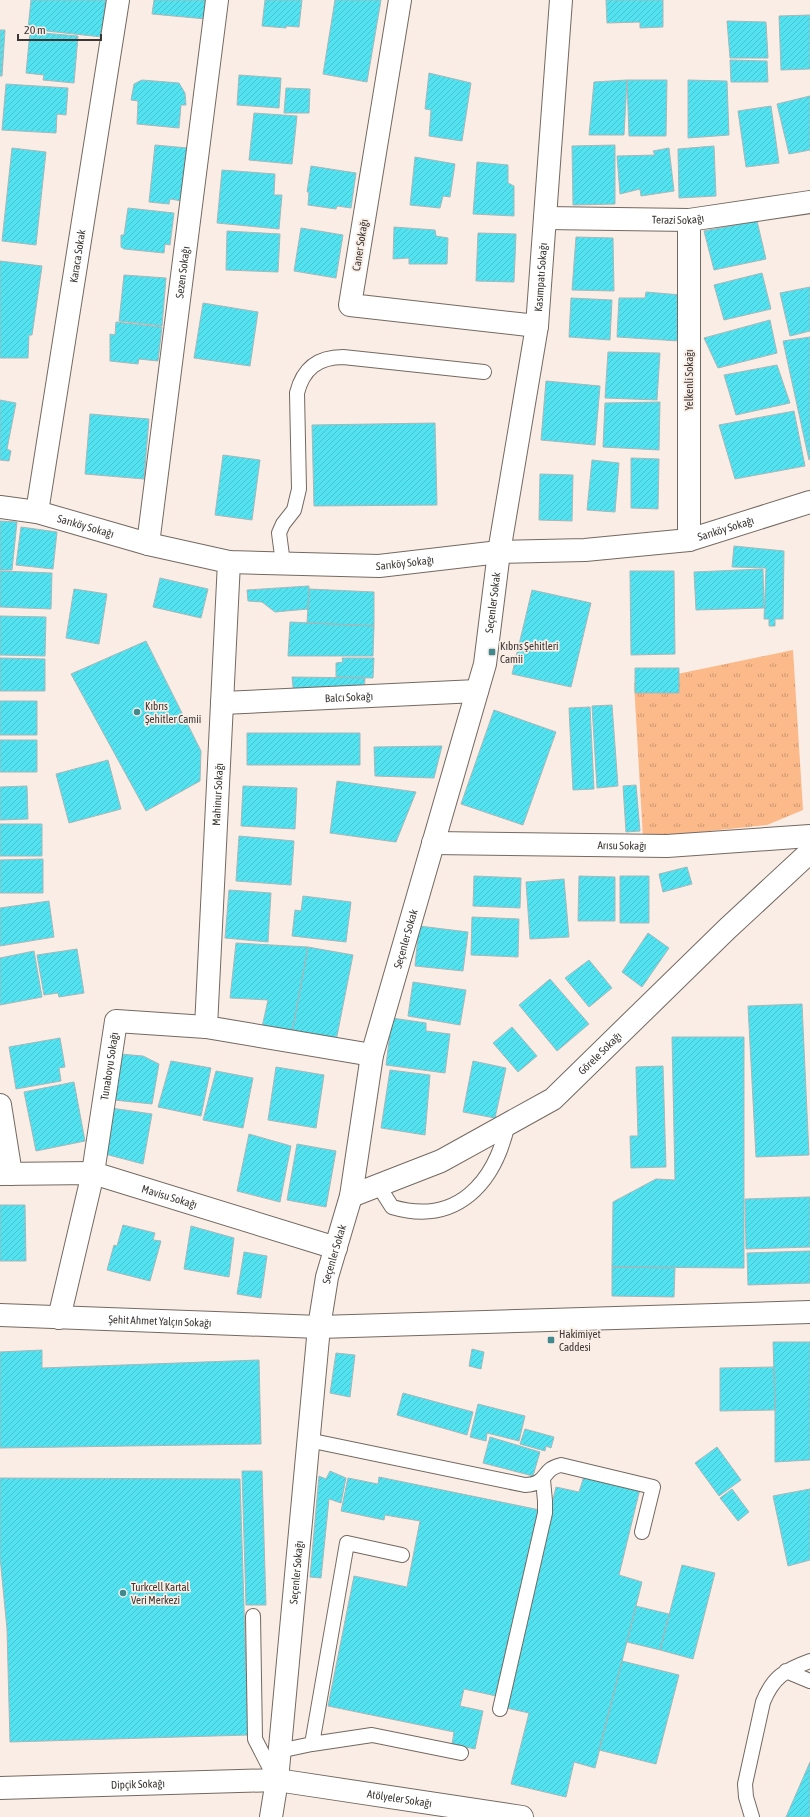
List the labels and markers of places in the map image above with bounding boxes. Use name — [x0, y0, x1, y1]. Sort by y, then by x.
place label: Kıbrıs Şehi̇tleri̇ Cami̇i̇ — [500, 640, 559, 665]
marker: Kıbrıs Şehi̇tleri̇ Cami̇i̇ — [487, 647, 497, 657]
place label: Kıbrıs Şehitler Camii — [145, 700, 201, 725]
marker: Kıbrıs Şehitler Camii — [132, 707, 142, 717]
place label: Hakimiyet Caddesi — [559, 1328, 601, 1353]
marker: Hakimiyet Caddesi — [546, 1335, 556, 1345]
place label: Turkcell Kartal Veri Merkezi — [131, 1581, 190, 1606]
marker: Turkcell Kartal Veri Merkezi — [118, 1588, 128, 1598]

